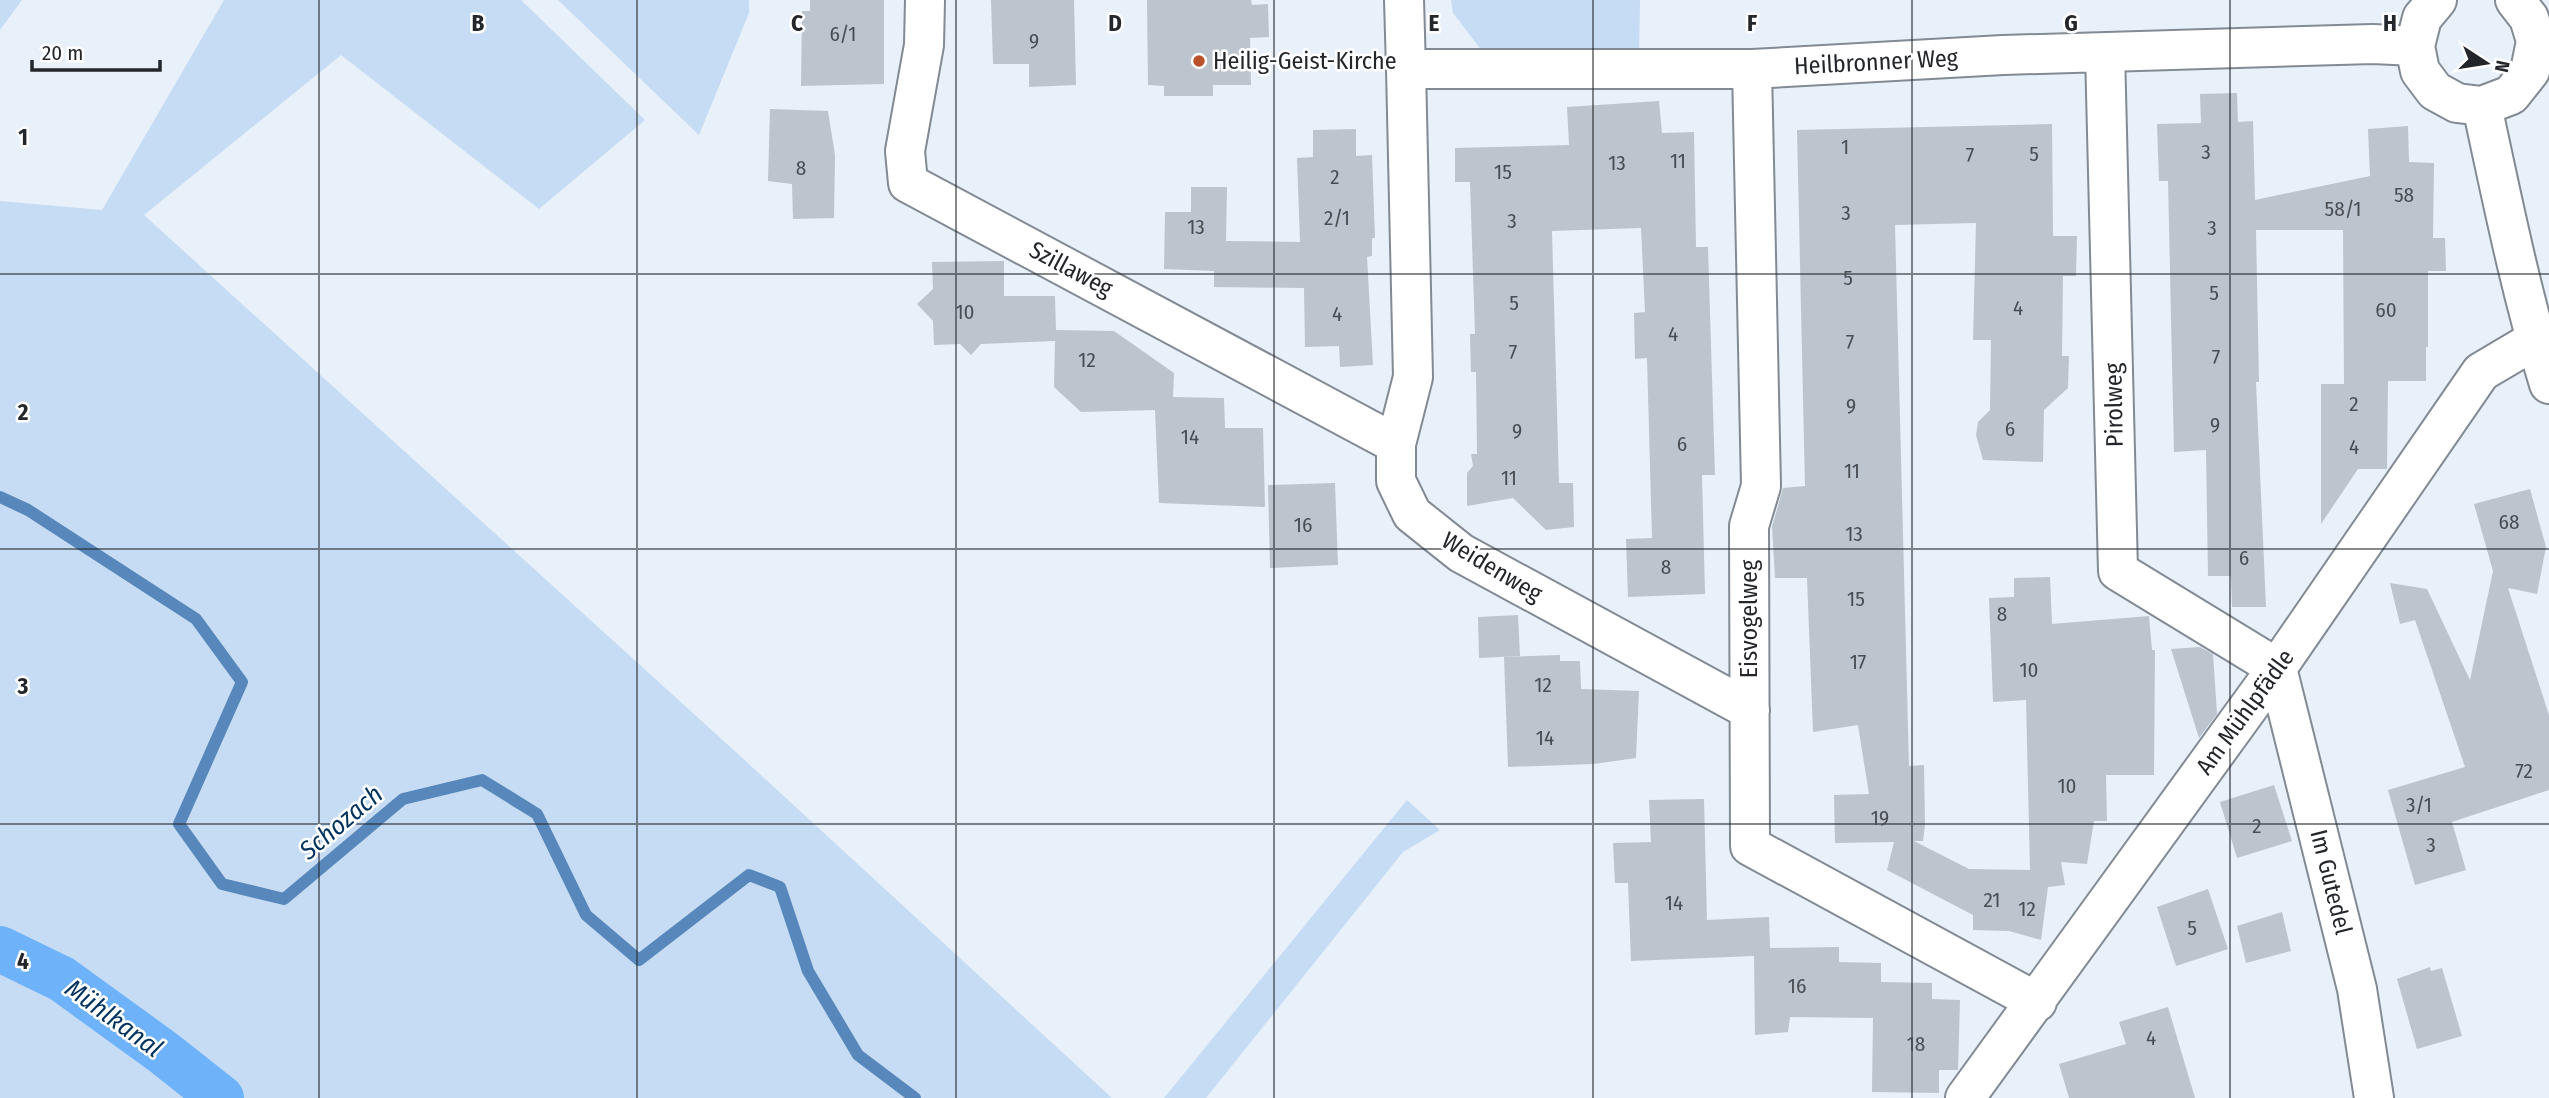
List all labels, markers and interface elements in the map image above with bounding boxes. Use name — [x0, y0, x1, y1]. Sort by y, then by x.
text: B — [472, 9, 485, 37]
text: C — [791, 9, 803, 37]
text: D — [1108, 9, 1122, 37]
text: E — [1429, 9, 1440, 37]
text: F — [1747, 9, 1757, 37]
text: G — [2064, 9, 2078, 37]
text: H — [2383, 9, 2397, 37]
house number: 6/1 — [830, 21, 856, 47]
scale bar — [32, 28, 159, 72]
house number: 9 — [1029, 28, 1039, 54]
north arrow — [2451, 28, 2521, 98]
text: 20 m — [42, 40, 83, 66]
street label: Heilbronner Weg — [1793, 44, 1959, 80]
place label: Heilig-Geist-Kirche — [1213, 47, 1397, 75]
marker: Heilig-Geist-Kirche — [1191, 53, 1207, 69]
text: N — [2490, 58, 2515, 74]
text: 1 — [18, 123, 28, 151]
house number: 1 — [1841, 134, 1849, 160]
house number: 3 — [2201, 139, 2211, 165]
house number: 5 — [2029, 141, 2039, 167]
house number: 7 — [1966, 142, 1974, 168]
house number: 11 — [1670, 148, 1686, 174]
house number: 13 — [1608, 150, 1626, 176]
house number: 8 — [796, 155, 806, 181]
house number: 15 — [1494, 159, 1512, 185]
house number: 2 — [1330, 164, 1340, 190]
house number: 58 — [2394, 182, 2414, 208]
house number: 58/1 — [2325, 196, 2361, 222]
house number: 3 — [1841, 200, 1851, 226]
house number: 2/1 — [1324, 205, 1350, 231]
house number: 3 — [1507, 208, 1517, 234]
house number: 13 — [1187, 214, 1205, 240]
house number: 3 — [2207, 215, 2217, 241]
street label: Szillaweg — [1025, 235, 1118, 303]
house number: 5 — [1843, 265, 1853, 291]
house number: 5 — [2209, 280, 2219, 306]
house number: 5 — [1509, 290, 1519, 316]
house number: 4 — [2013, 295, 2023, 321]
house number: 60 — [2375, 297, 2397, 323]
house number: 10 — [955, 299, 975, 325]
house number: 4 — [1332, 301, 1342, 327]
house number: 4 — [1668, 321, 1678, 347]
house number: 7 — [1846, 329, 1854, 355]
house number: 7 — [1509, 339, 1517, 365]
house number: 7 — [2212, 344, 2220, 370]
house number: 12 — [1078, 347, 1096, 373]
street label: Pirolweg — [2099, 362, 2129, 447]
house number: 2 — [2349, 391, 2359, 417]
house number: 9 — [1846, 393, 1856, 419]
text: 2 — [17, 398, 29, 426]
house number: 9 — [2210, 412, 2220, 438]
house number: 6 — [2005, 416, 2015, 442]
house number: 9 — [1512, 418, 1522, 444]
house number: 14 — [1181, 424, 1199, 450]
house number: 6 — [1677, 431, 1687, 457]
house number: 4 — [2349, 434, 2359, 460]
house number: 11 — [1844, 458, 1860, 484]
house number: 11 — [1501, 465, 1517, 491]
house number: 68 — [2499, 509, 2519, 535]
house number: 16 — [1294, 512, 1312, 538]
house number: 13 — [1845, 521, 1863, 547]
street label: Weidenweg — [1437, 526, 1548, 608]
house number: 6 — [2239, 545, 2249, 571]
house number: 8 — [1661, 554, 1671, 580]
street label: Eisvogelweg — [1735, 559, 1763, 678]
house number: 15 — [1847, 586, 1865, 612]
house number: 8 — [1997, 601, 2007, 627]
street label: Am Mühlpfädle — [2190, 644, 2300, 780]
house number: 17 — [1850, 649, 1866, 675]
house number: 10 — [2019, 657, 2039, 683]
text: 3 — [17, 672, 29, 700]
house number: 12 — [1534, 672, 1552, 698]
house number: 14 — [1536, 725, 1554, 751]
house number: 72 — [2515, 758, 2533, 784]
house number: 10 — [2057, 773, 2077, 799]
water label: Schozach — [293, 779, 389, 867]
house number: 3/1 — [2406, 792, 2432, 818]
house number: 19 — [1871, 805, 1889, 831]
house number: 2 — [2252, 813, 2262, 839]
street label: Im Gutedel — [2304, 827, 2358, 937]
house number: 3 — [2426, 832, 2436, 858]
house number: 21 — [1984, 887, 2001, 913]
house number: 14 — [1665, 890, 1683, 916]
house number: 12 — [2018, 896, 2036, 922]
house number: 5 — [2187, 915, 2197, 941]
text: 4 — [17, 947, 29, 975]
water label: Mühlkanal — [59, 973, 168, 1064]
house number: 16 — [1788, 973, 1806, 999]
house number: 4 — [2146, 1025, 2156, 1051]
house number: 18 — [1907, 1031, 1925, 1057]

